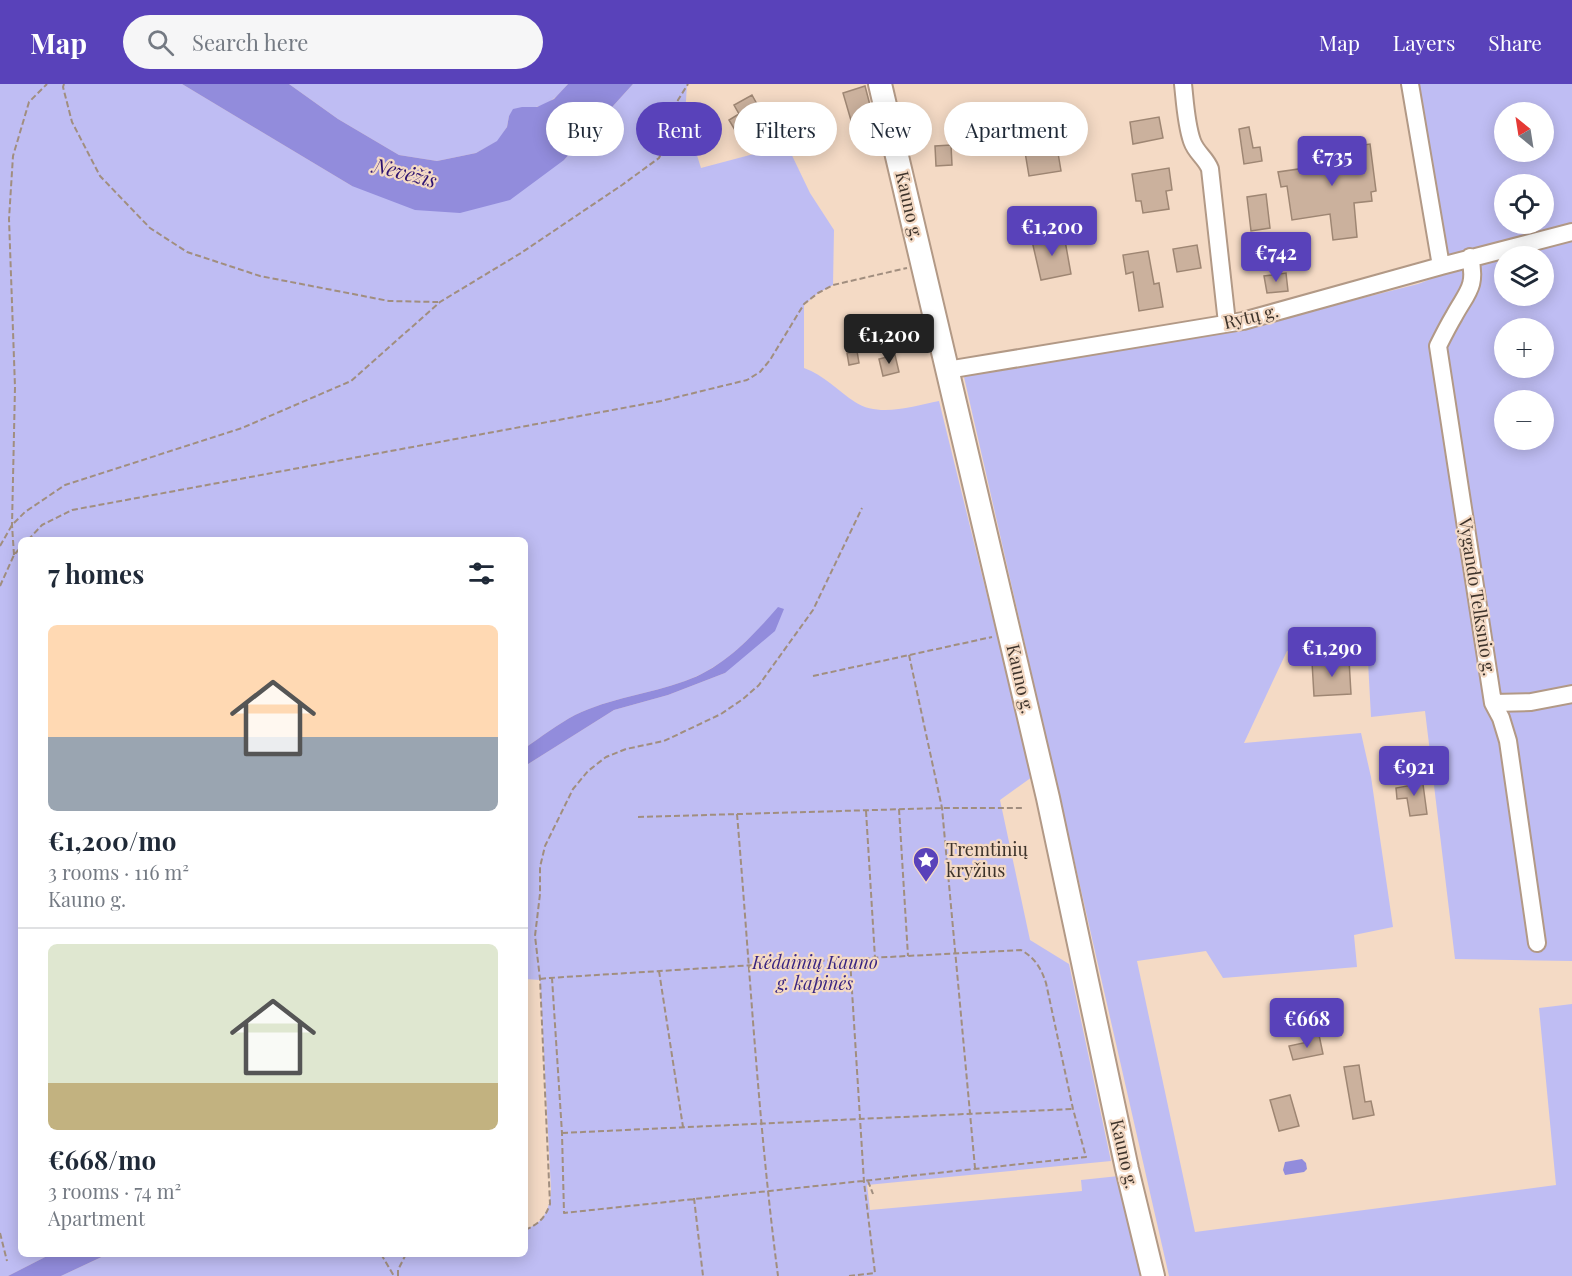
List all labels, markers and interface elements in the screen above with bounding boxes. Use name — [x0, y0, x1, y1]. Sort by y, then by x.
search box — [123, 15, 543, 69]
text: Map — [30, 24, 87, 61]
icon: search — [144, 26, 177, 59]
text: Search here — [192, 27, 308, 57]
text: Map — [1319, 28, 1360, 56]
text: Layers — [1393, 28, 1455, 56]
text: Share — [1488, 28, 1542, 56]
chip: Buy — [546, 102, 624, 156]
chip: Rent — [636, 102, 722, 156]
chip: Filters — [734, 102, 837, 156]
chip: New — [849, 102, 932, 156]
chip: Apartment — [944, 102, 1088, 156]
north arrow — [1494, 102, 1554, 162]
map controls — [1494, 102, 1554, 450]
pin: €735 — [1296, 136, 1368, 187]
text: €735 — [1312, 142, 1352, 169]
water label: Nevėžis — [369, 150, 440, 193]
street label: Kauno g. — [890, 169, 930, 243]
button: locate — [1494, 174, 1554, 234]
pin: €1,200 — [1003, 206, 1101, 257]
text: €1,200 — [1021, 212, 1083, 239]
pin: €742 — [1240, 232, 1312, 283]
text: €742 — [1255, 238, 1297, 265]
button: layers — [1494, 246, 1554, 306]
street label: Rytų g. — [1221, 298, 1281, 334]
pin: €1,200 — [840, 314, 938, 365]
button: + — [1494, 318, 1554, 378]
text: €1,200 — [858, 320, 920, 347]
button: − — [1494, 390, 1554, 450]
street label: Vygando Telksnio g. — [1453, 515, 1502, 678]
text: 7 homes — [48, 556, 144, 591]
icon: filters — [465, 557, 498, 590]
pin: €1,290 — [1283, 627, 1381, 678]
text: €1,290 — [1302, 633, 1362, 660]
street label: Kauno g. — [1001, 642, 1041, 716]
icon: home — [219, 664, 327, 772]
pin: €921 — [1378, 746, 1450, 797]
text: €921 — [1393, 752, 1435, 779]
text: €1,200/mo — [48, 823, 177, 858]
place label: Tremtinių kryžius — [946, 837, 1029, 882]
place icon: Tremtinių kryžius — [911, 845, 941, 883]
text: 3 rooms · 116 m² — [48, 858, 189, 885]
text: Kauno g. — [48, 885, 126, 912]
park label: Kėdainių Kauno g. kapinės — [751, 950, 878, 995]
icon: home — [219, 983, 327, 1091]
pin: €668 — [1271, 998, 1343, 1049]
text: €668 — [1284, 1004, 1330, 1031]
street label: Kauno g. — [1105, 1117, 1145, 1191]
text: €668/mo — [48, 1142, 156, 1177]
text: 3 rooms · 74 m² — [48, 1177, 181, 1204]
text: Apartment — [48, 1204, 145, 1231]

